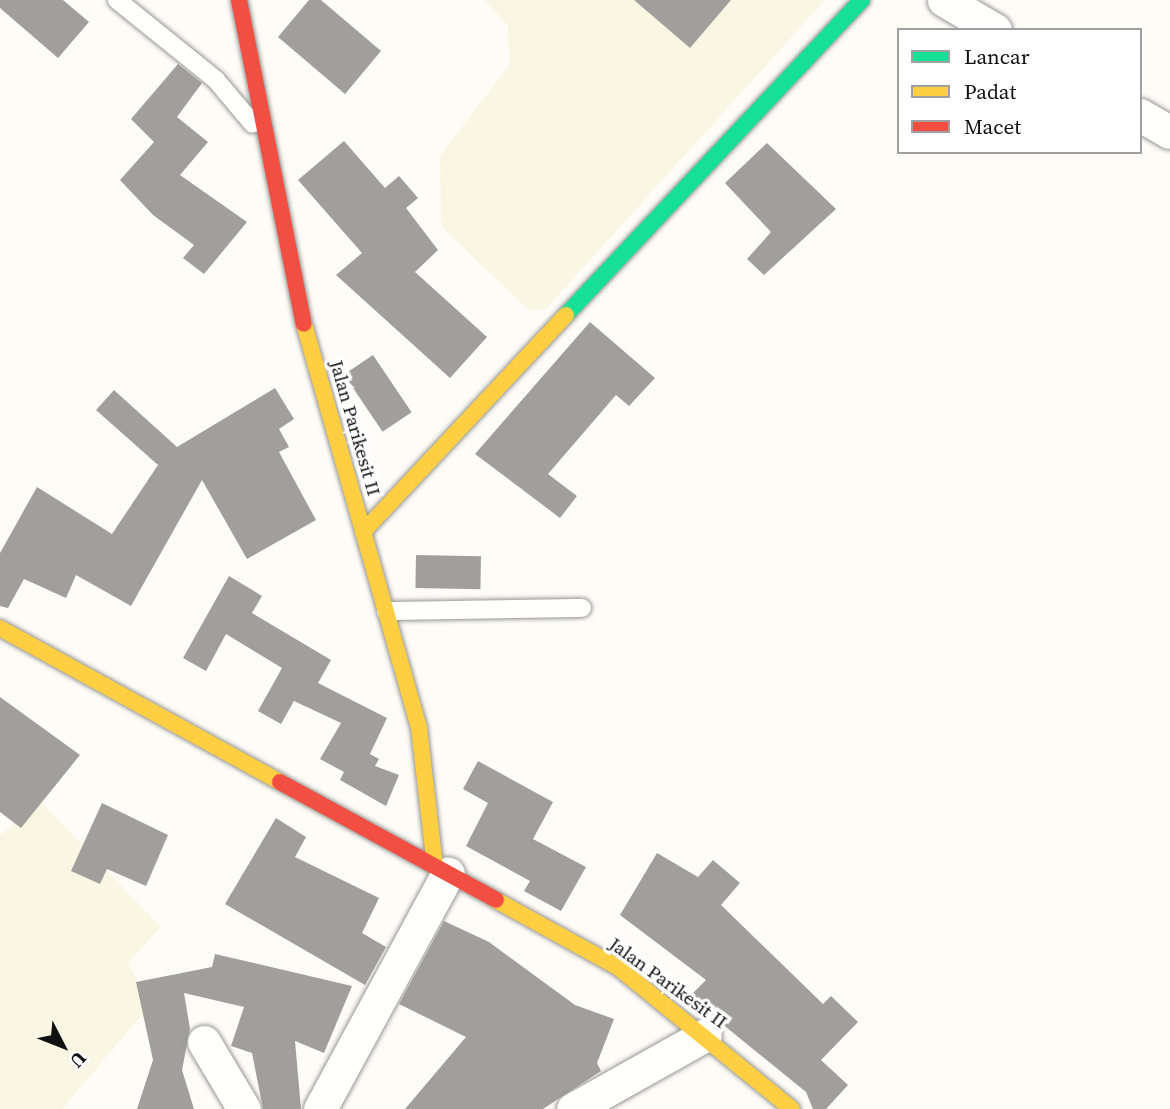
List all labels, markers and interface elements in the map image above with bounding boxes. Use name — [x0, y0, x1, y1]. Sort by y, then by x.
legend — [897, 28, 1142, 154]
text: Lancar — [964, 42, 1030, 71]
text: Padat — [964, 77, 1016, 106]
text: Macet — [964, 112, 1021, 141]
street label: Jalan Parikesit II — [325, 358, 385, 498]
street label: Jalan Parikesit II — [605, 933, 731, 1033]
north arrow — [28, 1011, 98, 1081]
text: U — [64, 1046, 93, 1074]

